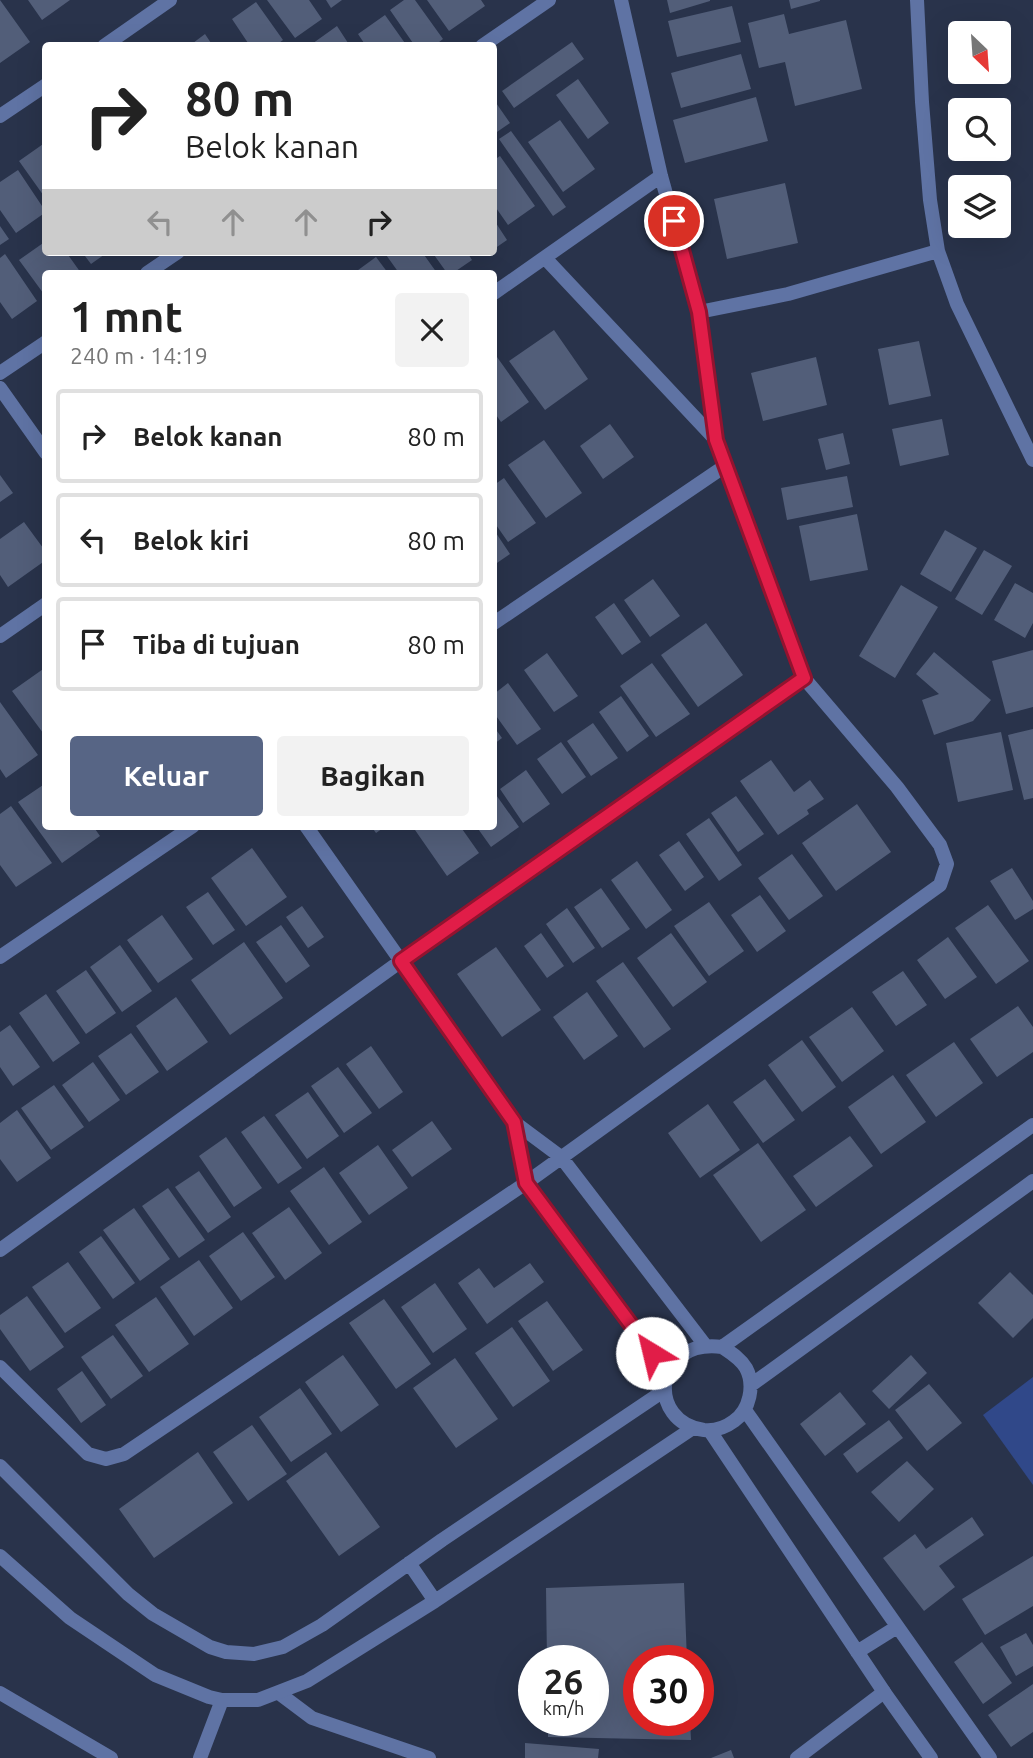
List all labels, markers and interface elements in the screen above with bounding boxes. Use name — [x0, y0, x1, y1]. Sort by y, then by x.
north arrow — [948, 21, 1012, 84]
map controls — [948, 21, 1011, 238]
icon: right — [70, 70, 161, 161]
text: 80 m — [185, 70, 294, 125]
button: search — [948, 98, 1011, 161]
text: Belok kanan — [185, 128, 359, 164]
button: layers — [948, 175, 1011, 238]
pin — [644, 191, 704, 251]
icon: arrive — [655, 202, 693, 240]
icon: left — [141, 203, 179, 241]
icon: ahead — [214, 203, 252, 241]
icon: ahead — [287, 203, 325, 241]
icon: right — [360, 203, 398, 241]
text: 1 mnt — [70, 293, 183, 340]
button: close — [395, 293, 469, 367]
text: 240 m · 14:19 — [70, 343, 208, 368]
icon: right — [74, 417, 112, 455]
text: Belok kanan — [133, 422, 283, 451]
text: 80 m — [407, 422, 465, 451]
icon: left — [74, 521, 112, 559]
text: Belok kiri — [133, 526, 249, 555]
text: 80 m — [407, 526, 465, 555]
icon: arrive — [74, 625, 112, 663]
text: Tiba di tujuan — [133, 630, 300, 659]
text: 80 m — [407, 630, 465, 659]
button: Keluar — [70, 736, 263, 816]
button: Bagikan — [277, 736, 469, 816]
position arrow — [615, 1316, 689, 1390]
speed limit sign: 30 — [623, 1645, 714, 1736]
text: 26 — [544, 1661, 583, 1701]
text: km/h — [543, 1698, 584, 1718]

